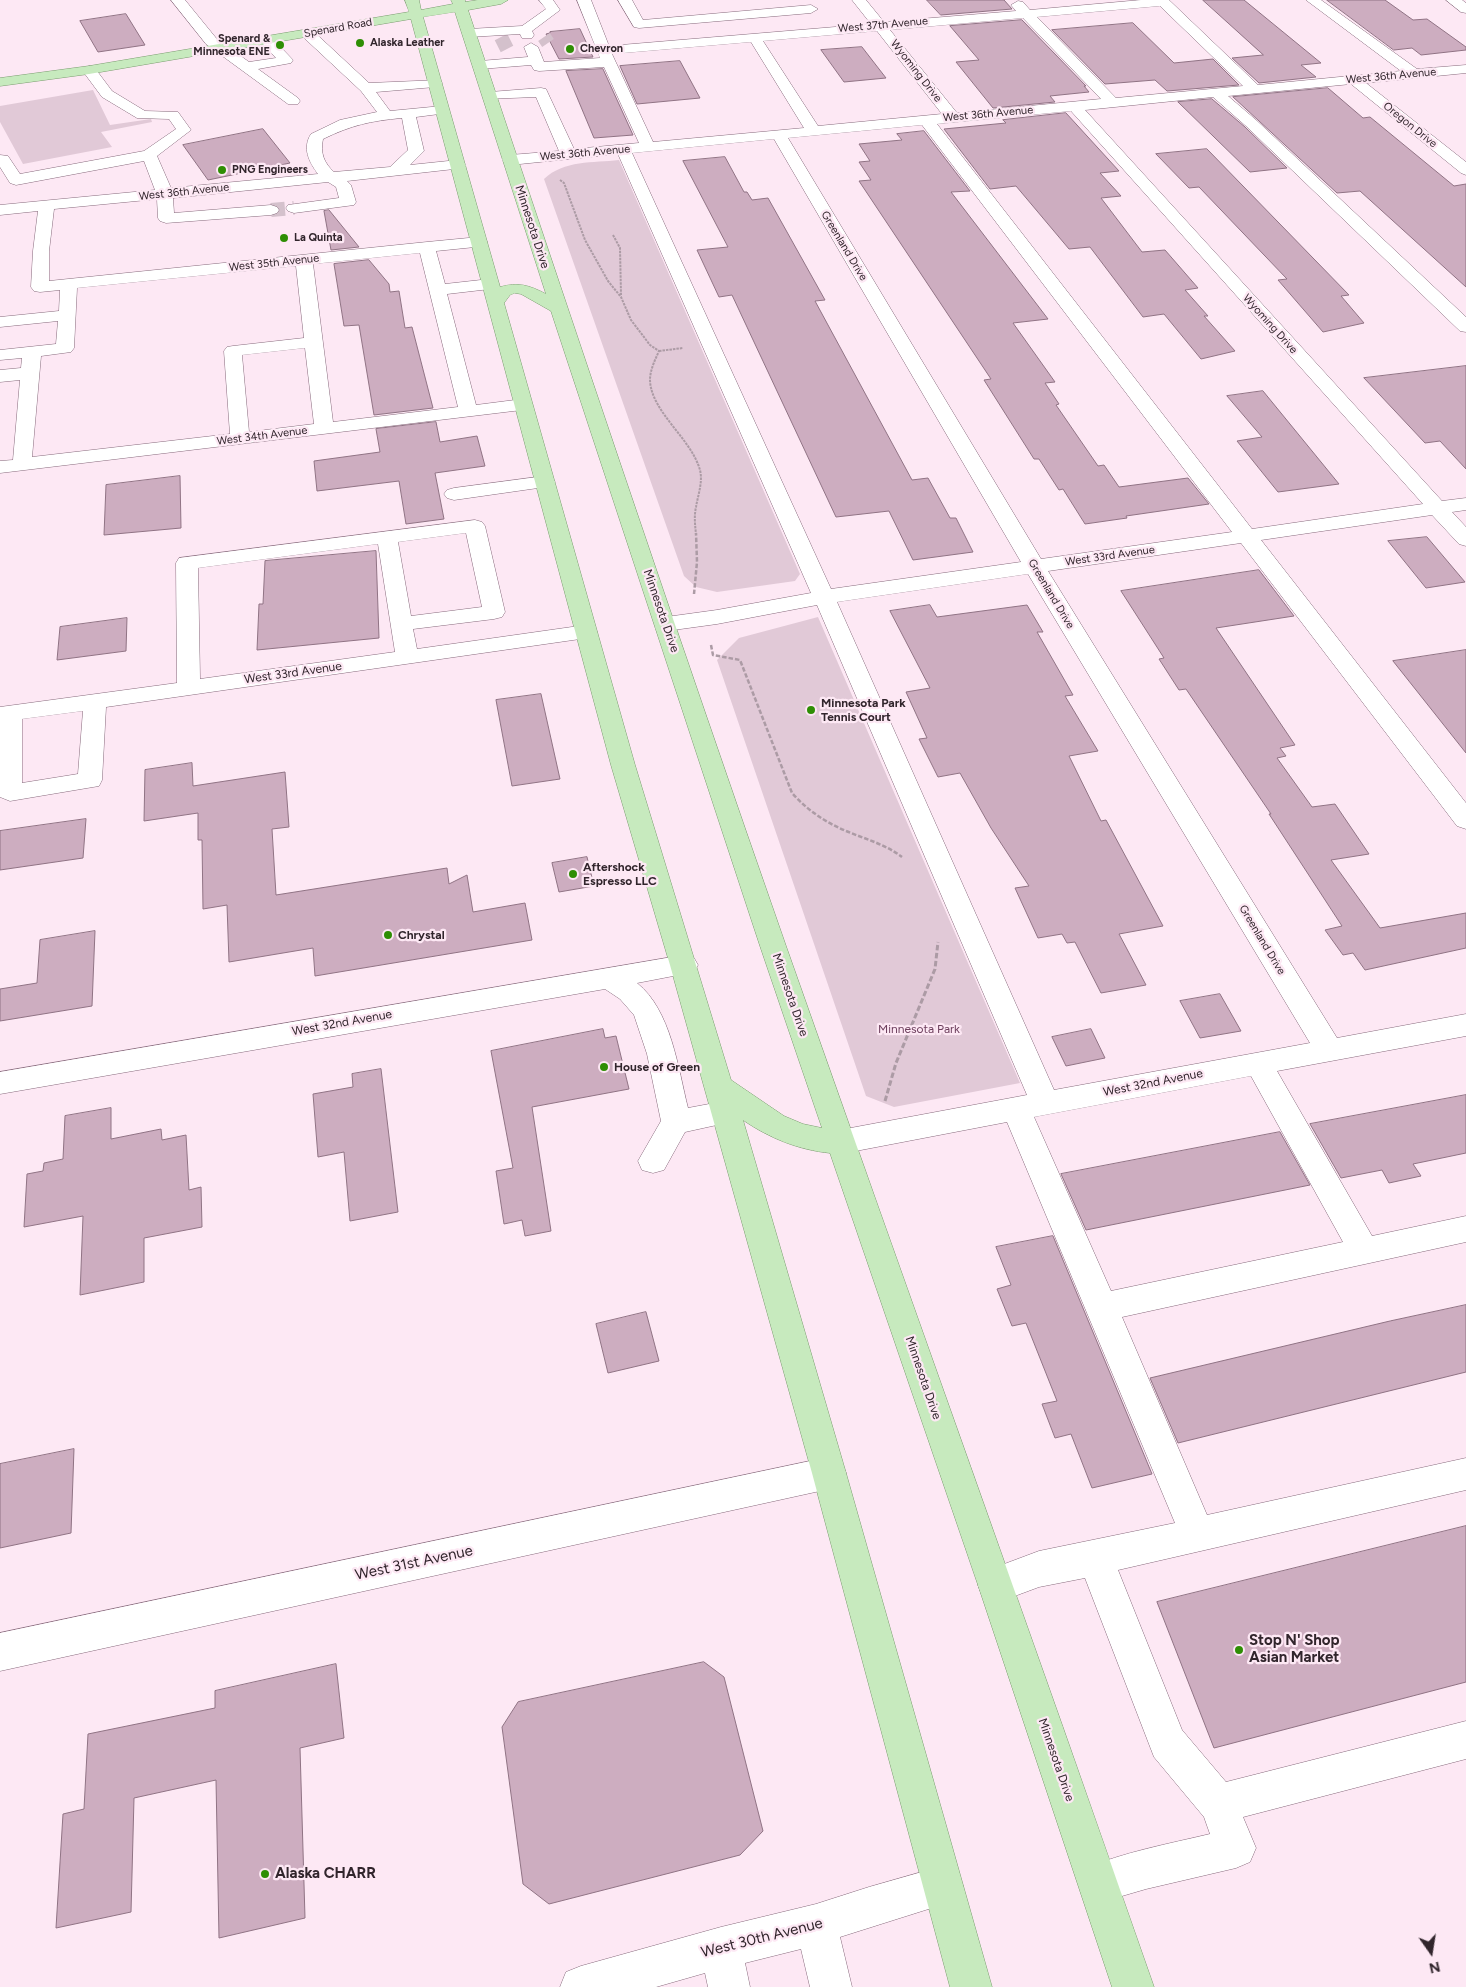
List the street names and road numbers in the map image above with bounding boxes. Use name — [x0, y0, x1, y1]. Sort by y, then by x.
street label: West 37th Avenue — [837, 14, 929, 36]
street label: Spenard Road — [303, 15, 373, 41]
street label: Wyoming Drive — [888, 37, 944, 105]
street label: West 36th Avenue — [1345, 65, 1437, 87]
street label: Oregon Drive — [1380, 99, 1440, 151]
street label: West 36th Avenue — [942, 103, 1034, 125]
street label: West 36th Avenue — [539, 142, 631, 164]
street label: West 36th Avenue — [138, 181, 230, 203]
street label: Minnesota Drive — [512, 184, 552, 270]
street label: Greenland Drive — [818, 209, 870, 283]
street label: West 35th Avenue — [228, 252, 320, 274]
street label: Wyoming Drive — [1240, 292, 1300, 356]
street label: West 34th Avenue — [216, 424, 308, 448]
street label: West 33rd Avenue — [1064, 543, 1156, 569]
street label: Greenland Drive — [1025, 557, 1077, 631]
street label: Minnesota Drive — [640, 568, 682, 654]
street label: West 33rd Avenue — [243, 659, 343, 687]
street label: Greenland Drive — [1236, 903, 1288, 977]
street label: Minnesota Drive — [769, 952, 811, 1038]
street label: West 32nd Avenue — [291, 1007, 393, 1039]
street label: West 32nd Avenue — [1102, 1066, 1204, 1100]
street label: Minnesota Drive — [902, 1335, 944, 1421]
street label: West 31st Avenue — [354, 1542, 474, 1584]
street label: Minnesota Drive — [1035, 1717, 1077, 1803]
street label: West 30th Avenue — [699, 1914, 825, 1962]

